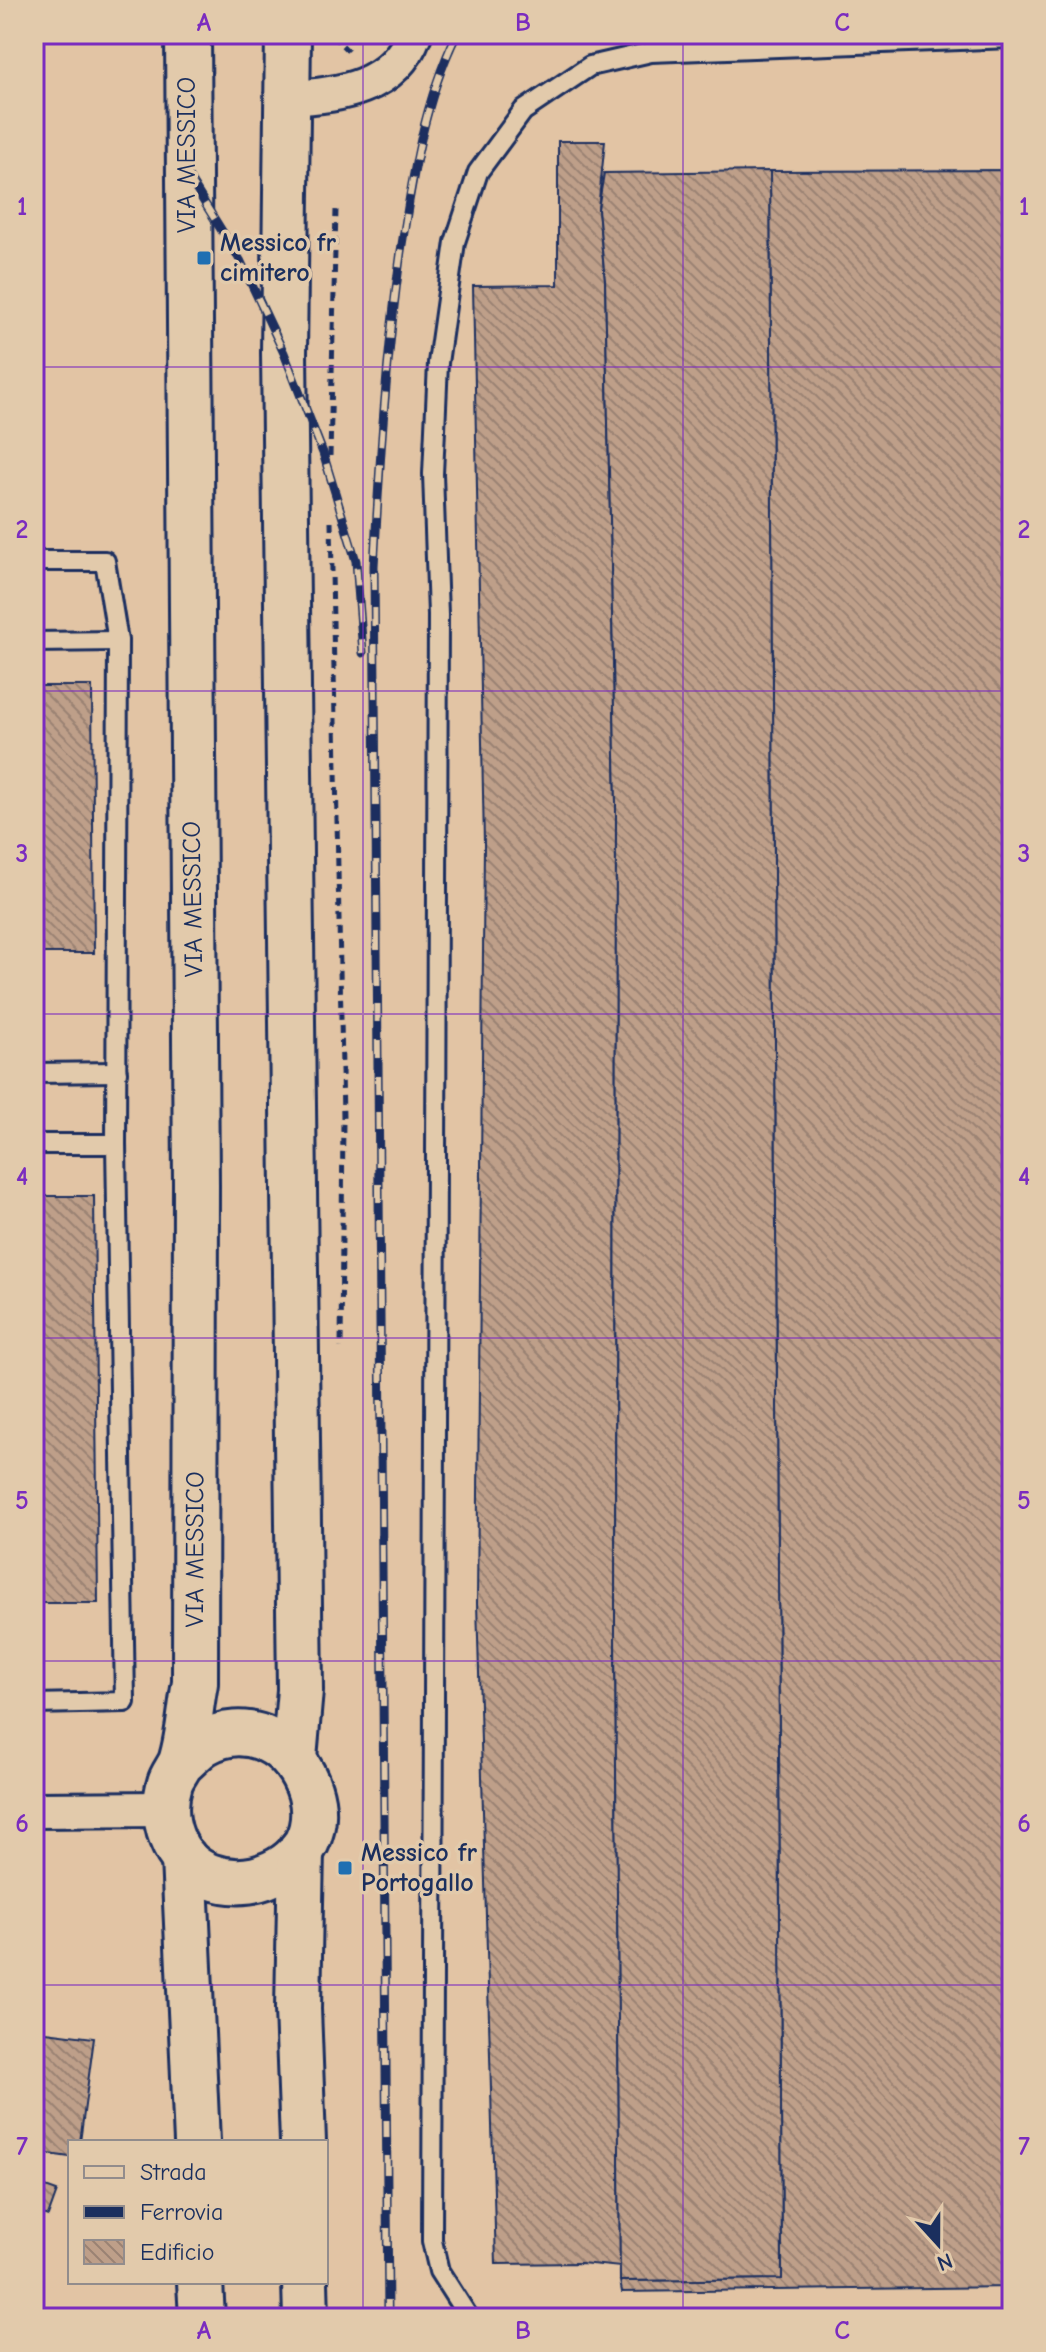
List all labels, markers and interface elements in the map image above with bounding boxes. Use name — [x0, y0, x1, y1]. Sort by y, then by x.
text: A — [197, 8, 212, 38]
text: B — [515, 8, 531, 38]
text: C — [834, 8, 850, 38]
street label: VIA MESSICO — [172, 77, 202, 233]
text: 1 — [17, 192, 27, 222]
text: 1 — [1019, 192, 1029, 222]
place label: Messico fr cimitero — [220, 228, 336, 288]
marker: Messico fr cimitero — [195, 249, 213, 267]
text: 2 — [16, 515, 28, 545]
text: 2 — [1018, 515, 1030, 545]
street label: VIA MESSICO — [177, 821, 209, 977]
text: 3 — [16, 839, 28, 869]
text: 3 — [1018, 839, 1030, 869]
text: 4 — [16, 1162, 28, 1192]
text: 4 — [1018, 1162, 1030, 1192]
street label: VIA MESSICO — [180, 1471, 210, 1627]
text: 5 — [15, 1486, 29, 1516]
text: 5 — [1017, 1486, 1031, 1516]
text: 6 — [15, 1809, 29, 1839]
text: 6 — [1017, 1809, 1031, 1839]
place label: Messico fr Portogallo — [361, 1838, 477, 1898]
marker: Messico fr Portogallo — [336, 1859, 354, 1877]
text: 7 — [16, 2132, 28, 2162]
text: 7 — [1018, 2132, 1030, 2162]
legend — [68, 2140, 328, 2284]
text: Strada — [140, 2158, 207, 2186]
text: Ferrovia — [140, 2198, 223, 2226]
north arrow — [898, 2204, 978, 2284]
text: Edificio — [140, 2238, 215, 2266]
text: N — [933, 2247, 956, 2276]
text: A — [197, 2316, 212, 2346]
text: B — [515, 2316, 531, 2346]
text: C — [834, 2316, 850, 2346]

